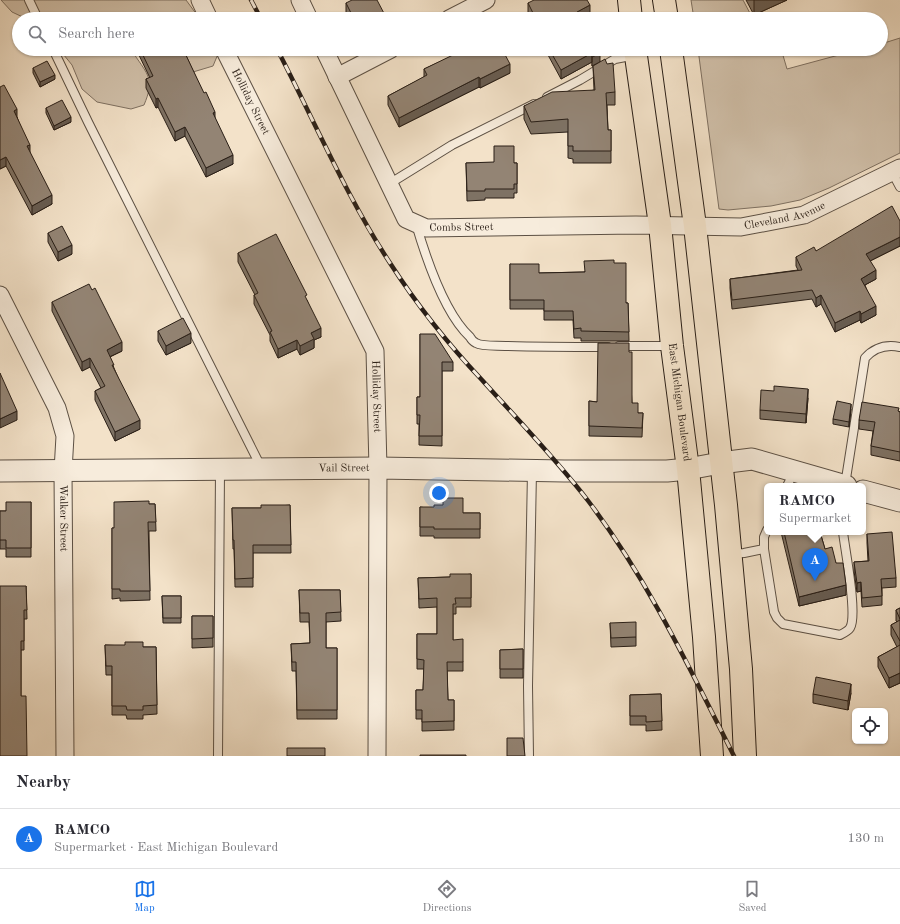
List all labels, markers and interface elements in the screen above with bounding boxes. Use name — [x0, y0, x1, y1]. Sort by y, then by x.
search box — [12, 12, 888, 56]
icon: search — [26, 23, 48, 45]
text: Search here — [58, 27, 135, 42]
street label: Holliday Street — [229, 67, 272, 137]
street label: Cleveland Avenue — [743, 200, 827, 232]
street label: Combs Street — [429, 222, 494, 233]
street label: East Michigan Boulevard — [666, 342, 692, 462]
street label: Holliday Street — [370, 360, 383, 433]
street label: Vail Street — [318, 463, 370, 474]
your location — [429, 483, 449, 503]
popup — [764, 483, 866, 535]
street label: Walker Street — [58, 485, 69, 552]
text: RAMCO — [779, 494, 835, 509]
text: Supermarket — [779, 512, 851, 525]
pin: A — [802, 548, 828, 581]
map controls — [852, 708, 888, 744]
button: locate — [852, 708, 888, 744]
text: Nearby — [16, 774, 71, 791]
text: RAMCO — [54, 823, 110, 838]
text: A — [24, 832, 34, 845]
text: 130 m — [847, 832, 884, 845]
text: Supermarket · East Michigan Boulevard — [54, 841, 278, 854]
tab: Map — [134, 878, 156, 916]
tab: Directions — [423, 878, 471, 916]
tab: Saved — [738, 878, 766, 916]

